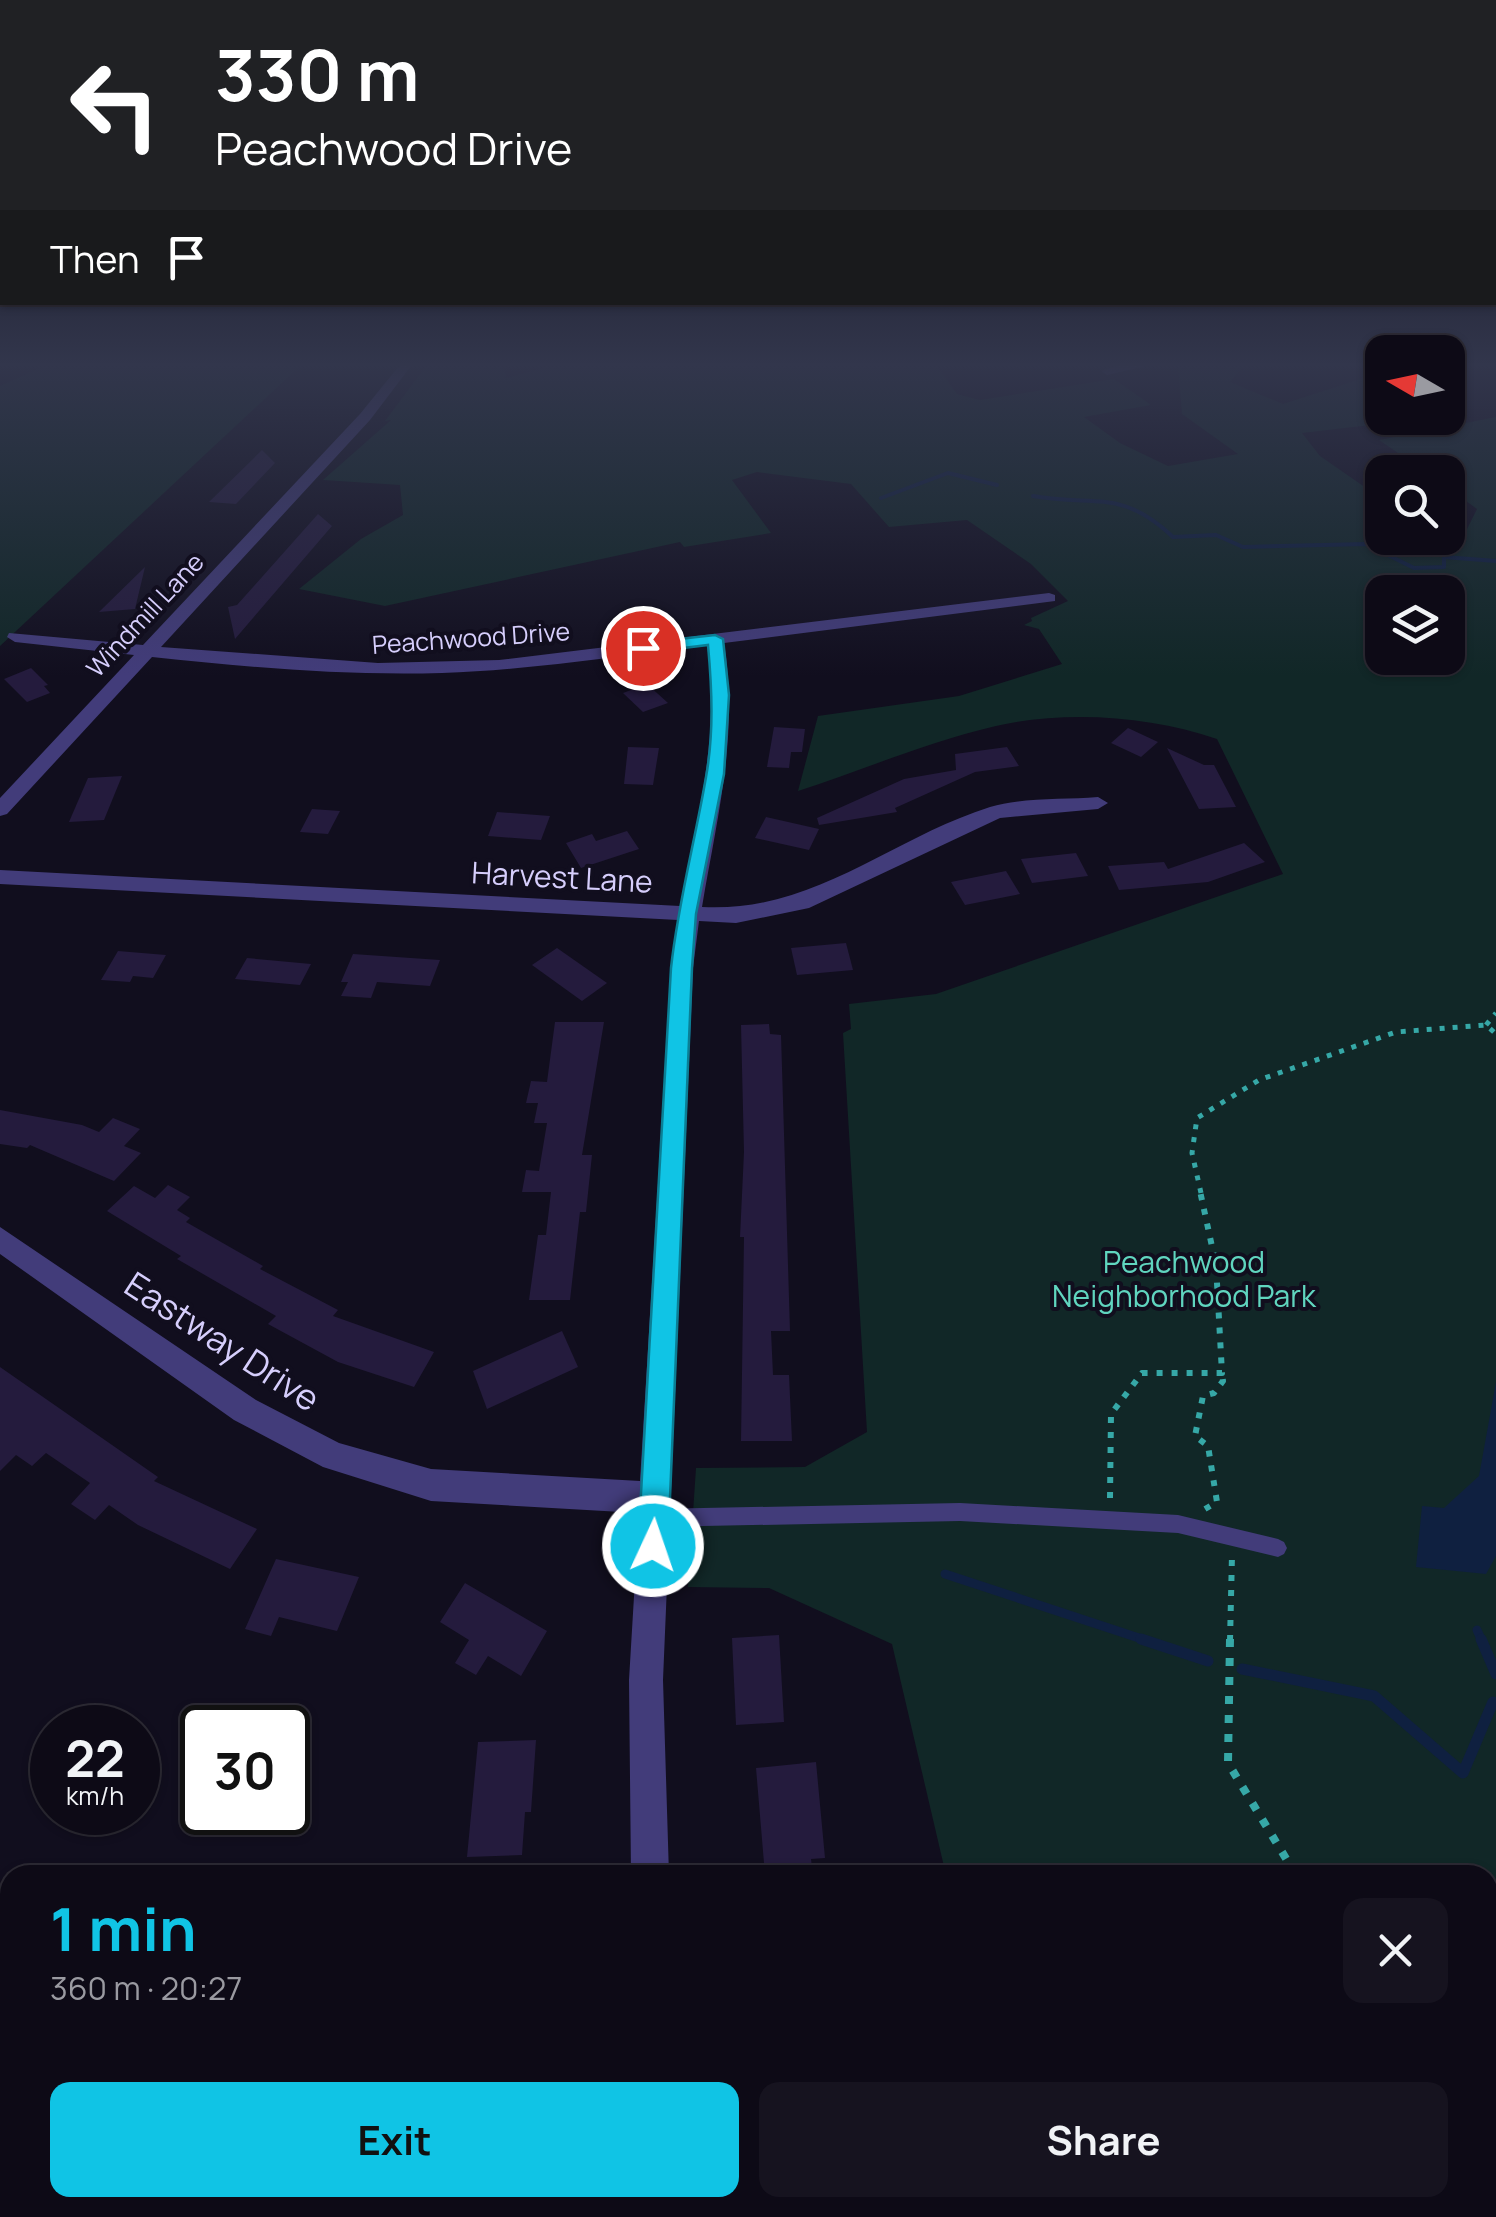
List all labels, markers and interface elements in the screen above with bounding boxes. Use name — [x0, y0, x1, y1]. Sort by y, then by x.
text: 330 m — [215, 26, 419, 122]
icon: left — [50, 40, 180, 170]
text: Peachwood Drive — [215, 117, 572, 179]
icon: arrive — [159, 230, 214, 285]
text: Then — [50, 232, 139, 284]
north arrow — [1365, 335, 1465, 435]
map controls — [1365, 335, 1465, 675]
button: search — [1365, 455, 1465, 555]
street label: Windmill Lane — [78, 545, 211, 684]
button: layers — [1365, 575, 1465, 675]
pin — [601, 606, 686, 691]
street label: Peachwood Drive — [371, 613, 571, 662]
icon: arrive — [616, 621, 671, 676]
street label: Harvest Lane — [471, 851, 654, 902]
park label: Peachwood Neighborhood Park — [1052, 1241, 1317, 1316]
street label: Eastway Drive — [116, 1260, 329, 1422]
position arrow — [601, 1494, 705, 1598]
speed limit sign: 30 — [180, 1705, 310, 1835]
text: 22 — [65, 1724, 125, 1792]
text: km/h — [66, 1778, 124, 1813]
text: 1 min — [50, 1887, 197, 1969]
button: close — [1343, 1898, 1448, 2003]
text: 360 m · 20:27 — [50, 1966, 242, 2010]
button: Exit — [50, 2082, 739, 2197]
button: Share — [759, 2082, 1448, 2197]

